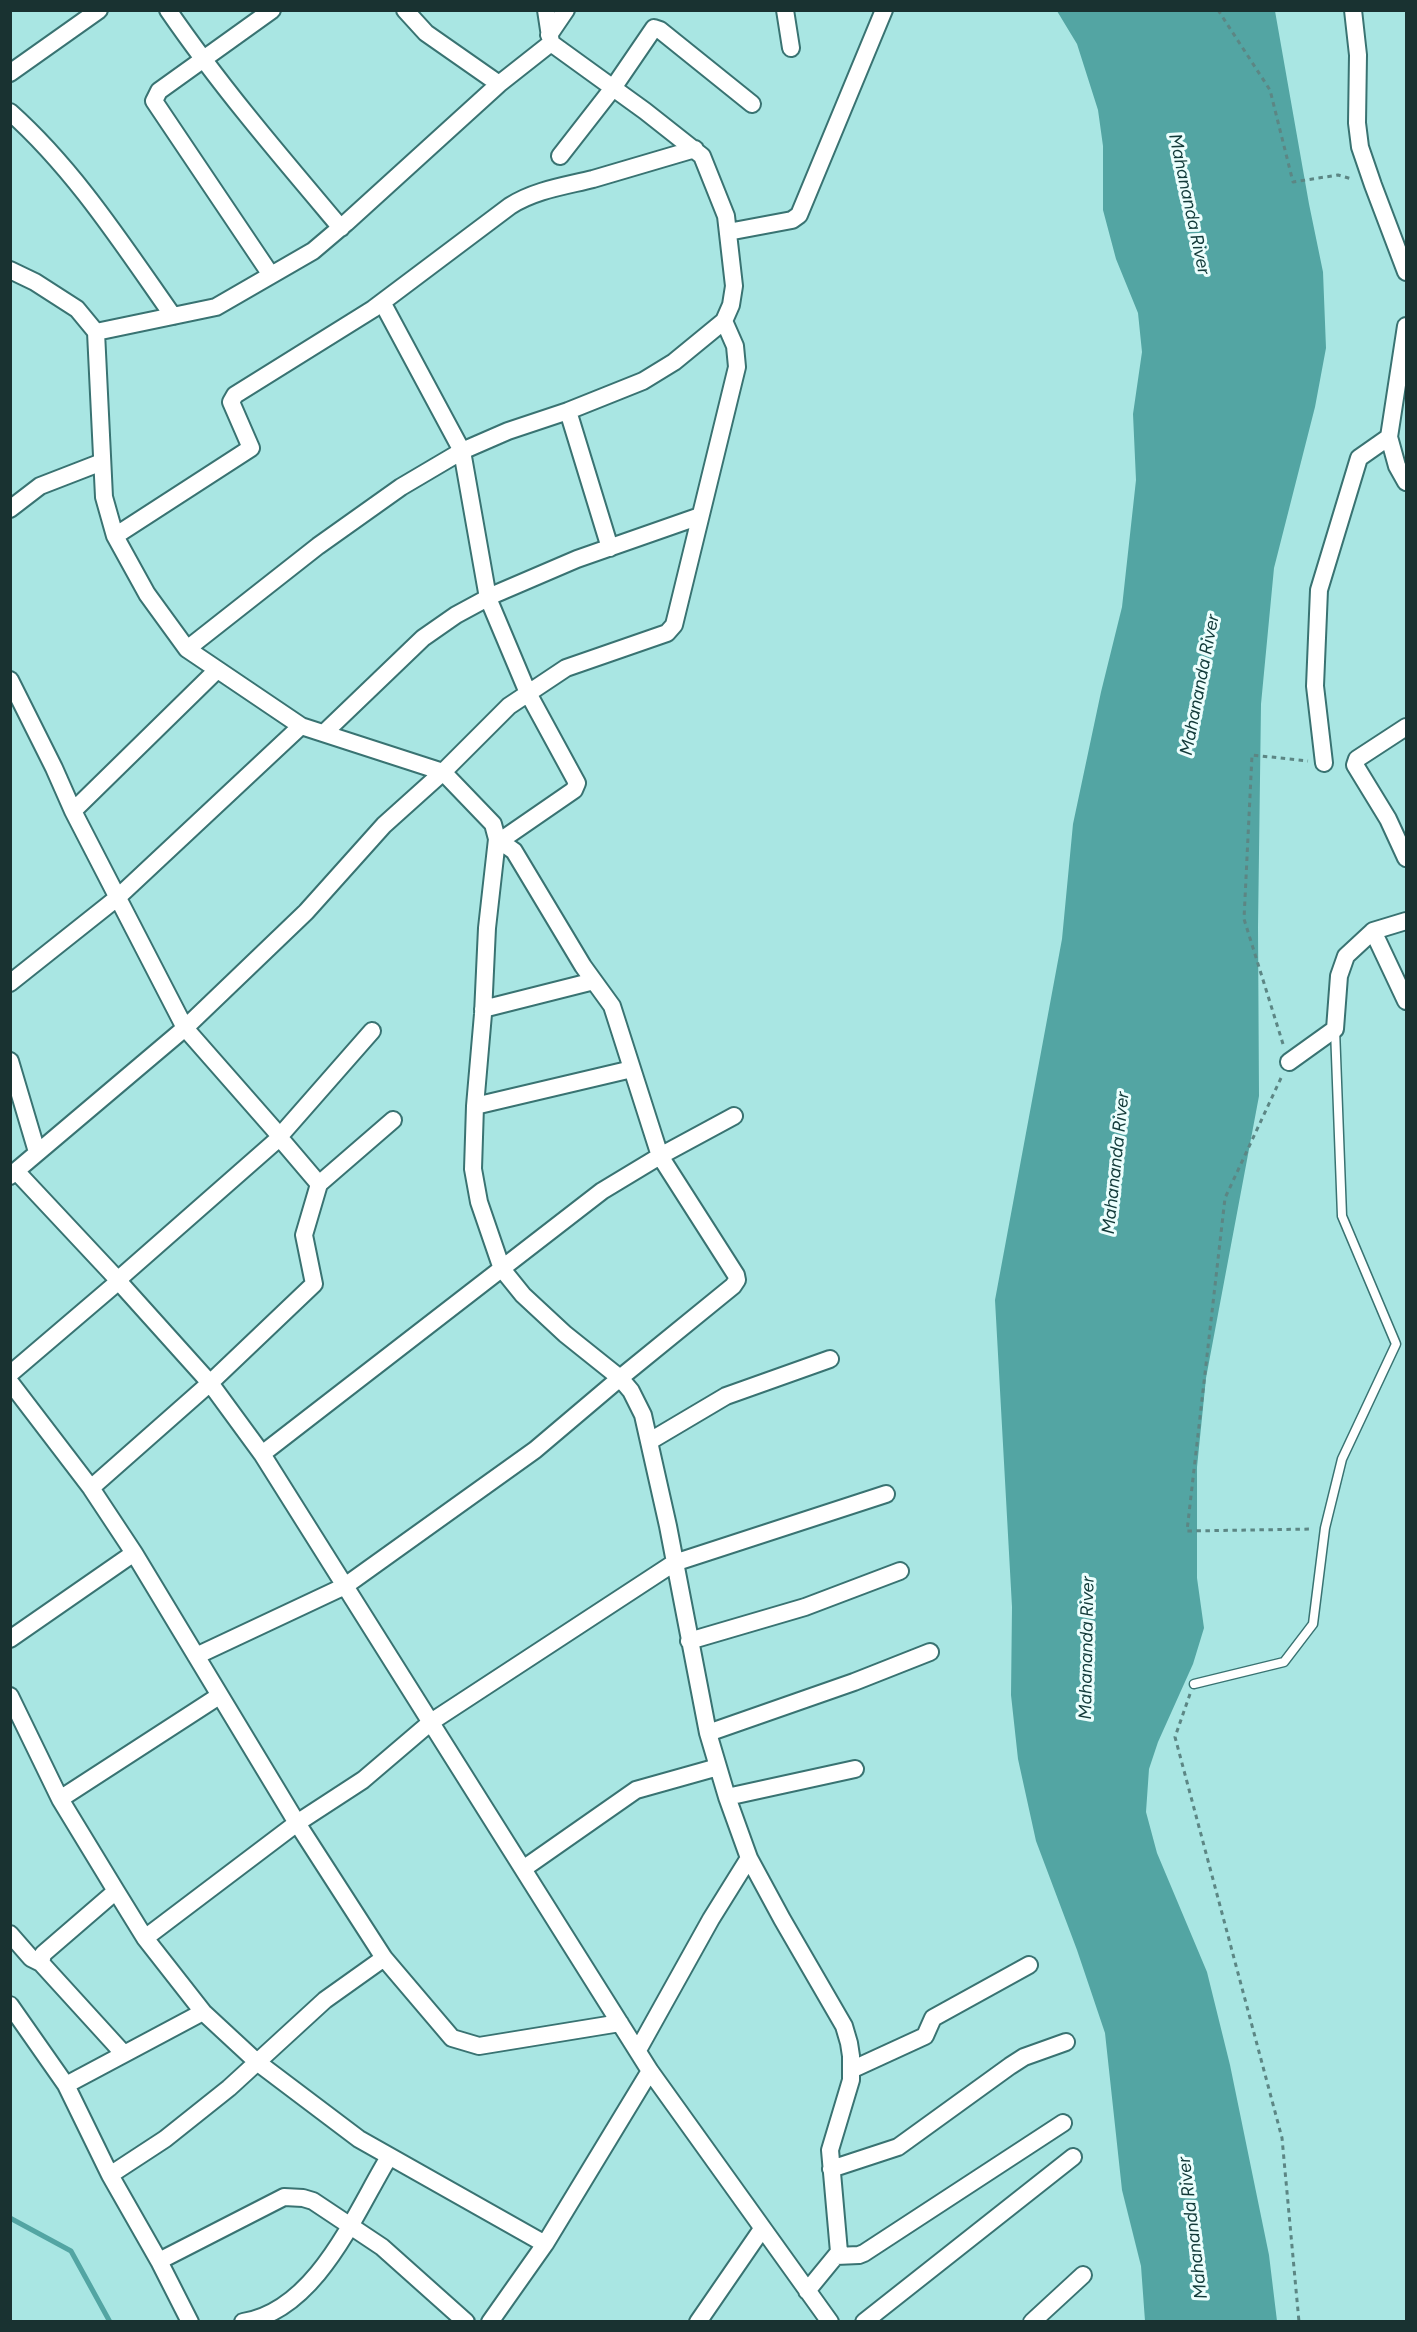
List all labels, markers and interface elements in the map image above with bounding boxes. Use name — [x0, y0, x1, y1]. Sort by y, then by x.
water label: Mahananda River — [1164, 132, 1214, 276]
water label: Mahananda River — [1176, 613, 1224, 757]
water label: Mahananda River — [1098, 1091, 1134, 1235]
water label: Mahananda River — [1075, 1576, 1099, 1720]
water label: Mahananda River — [1174, 2156, 1212, 2300]

